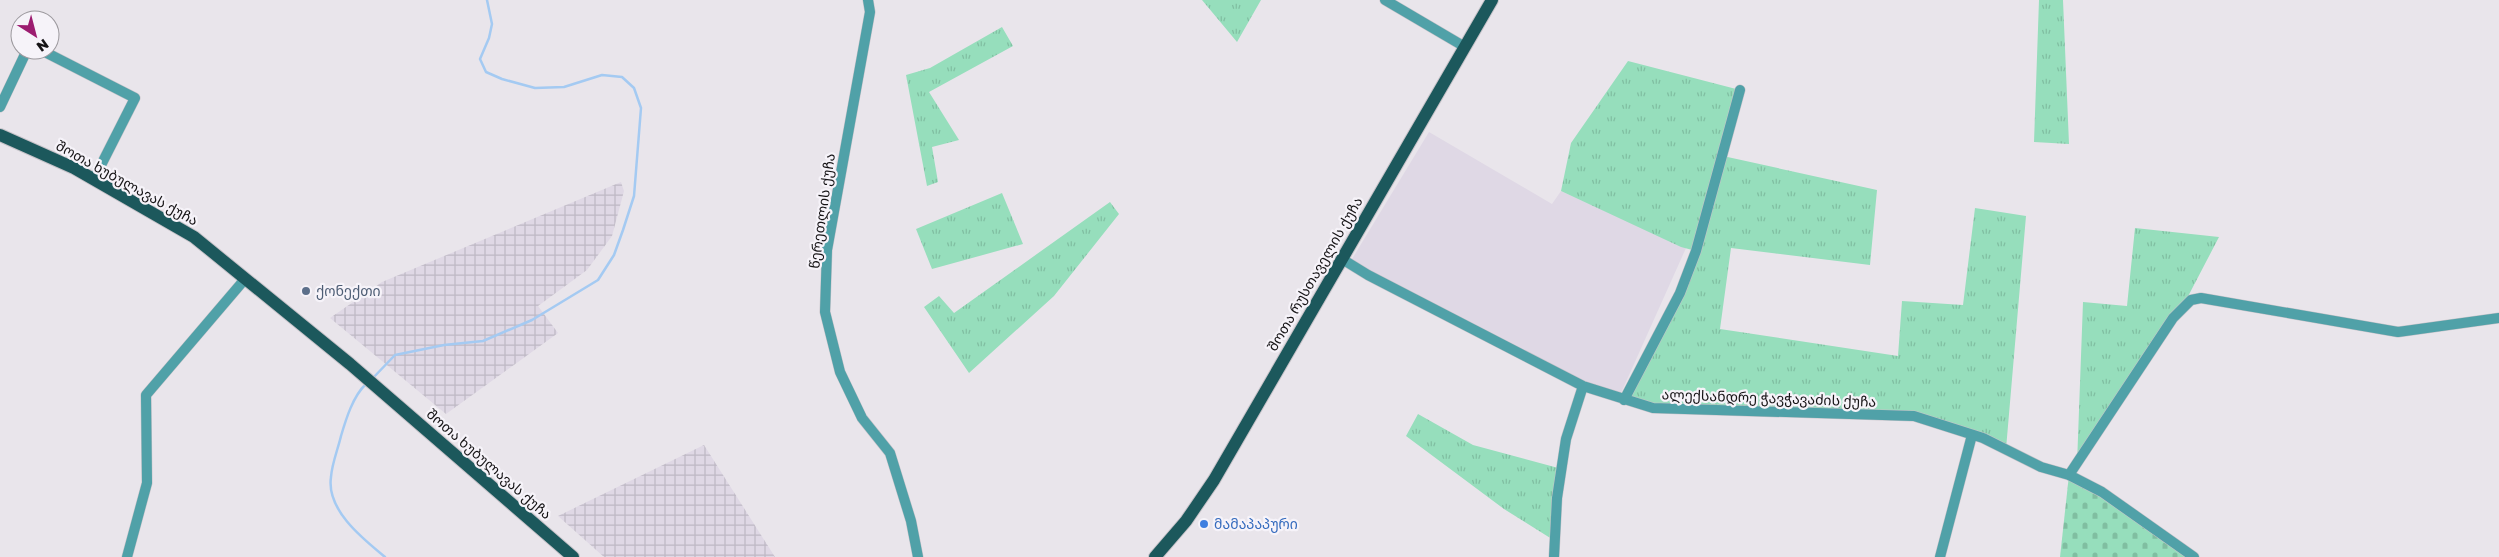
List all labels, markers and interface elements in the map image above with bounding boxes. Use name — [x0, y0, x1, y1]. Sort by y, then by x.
north arrow — [10, 10, 60, 60]
text: N — [34, 36, 52, 56]
street label: შოთა ხუბულავას ქუჩა — [53, 136, 201, 230]
street label: წერეთლის ქუჩა — [805, 152, 839, 270]
street label: შოთა რუსთაველის ქუჩა — [1263, 194, 1367, 354]
place label: ქონექთი — [316, 282, 381, 300]
marker: ქონექთი — [300, 285, 312, 297]
street label: ალექსანდრე ჭავჭავაძის ქუჩა — [1661, 385, 1877, 411]
street label: შოთა ხუბულავას ქუჩა — [423, 405, 555, 523]
place label: მამაპაპური — [1214, 515, 1298, 533]
marker: მამაპაპური — [1198, 518, 1210, 530]

